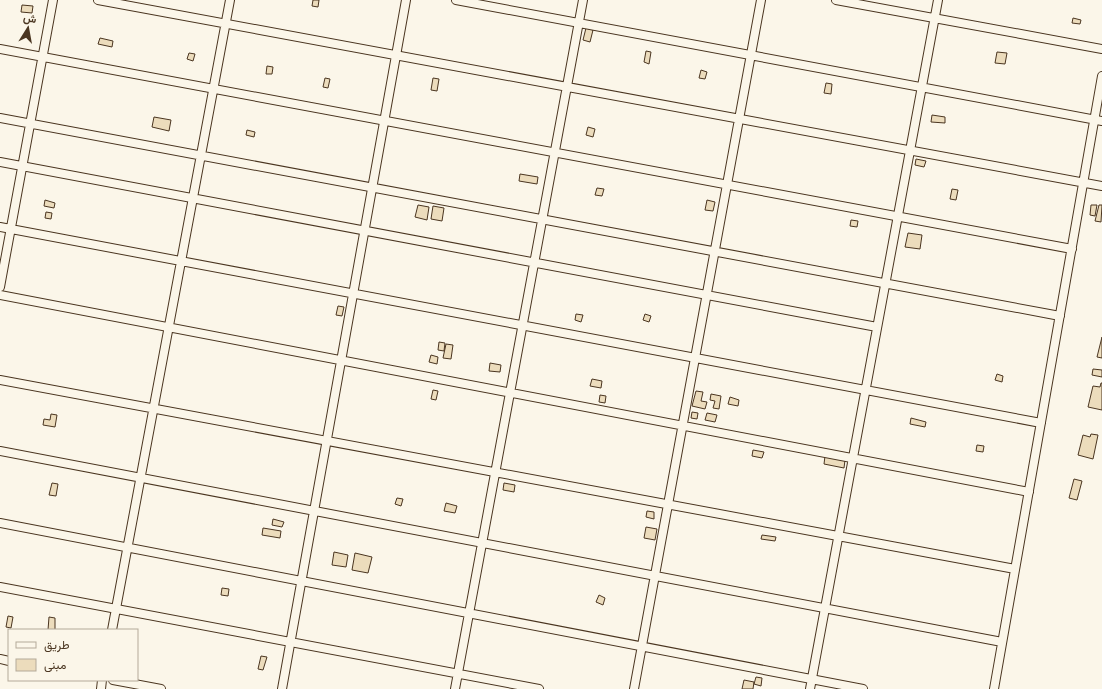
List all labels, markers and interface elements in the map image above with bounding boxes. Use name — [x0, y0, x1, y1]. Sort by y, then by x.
north arrow — [8, 8, 48, 48]
text: ش — [22, 10, 38, 26]
legend — [8, 629, 138, 681]
text: طريق — [44, 637, 70, 653]
text: مبنى — [44, 657, 66, 673]

